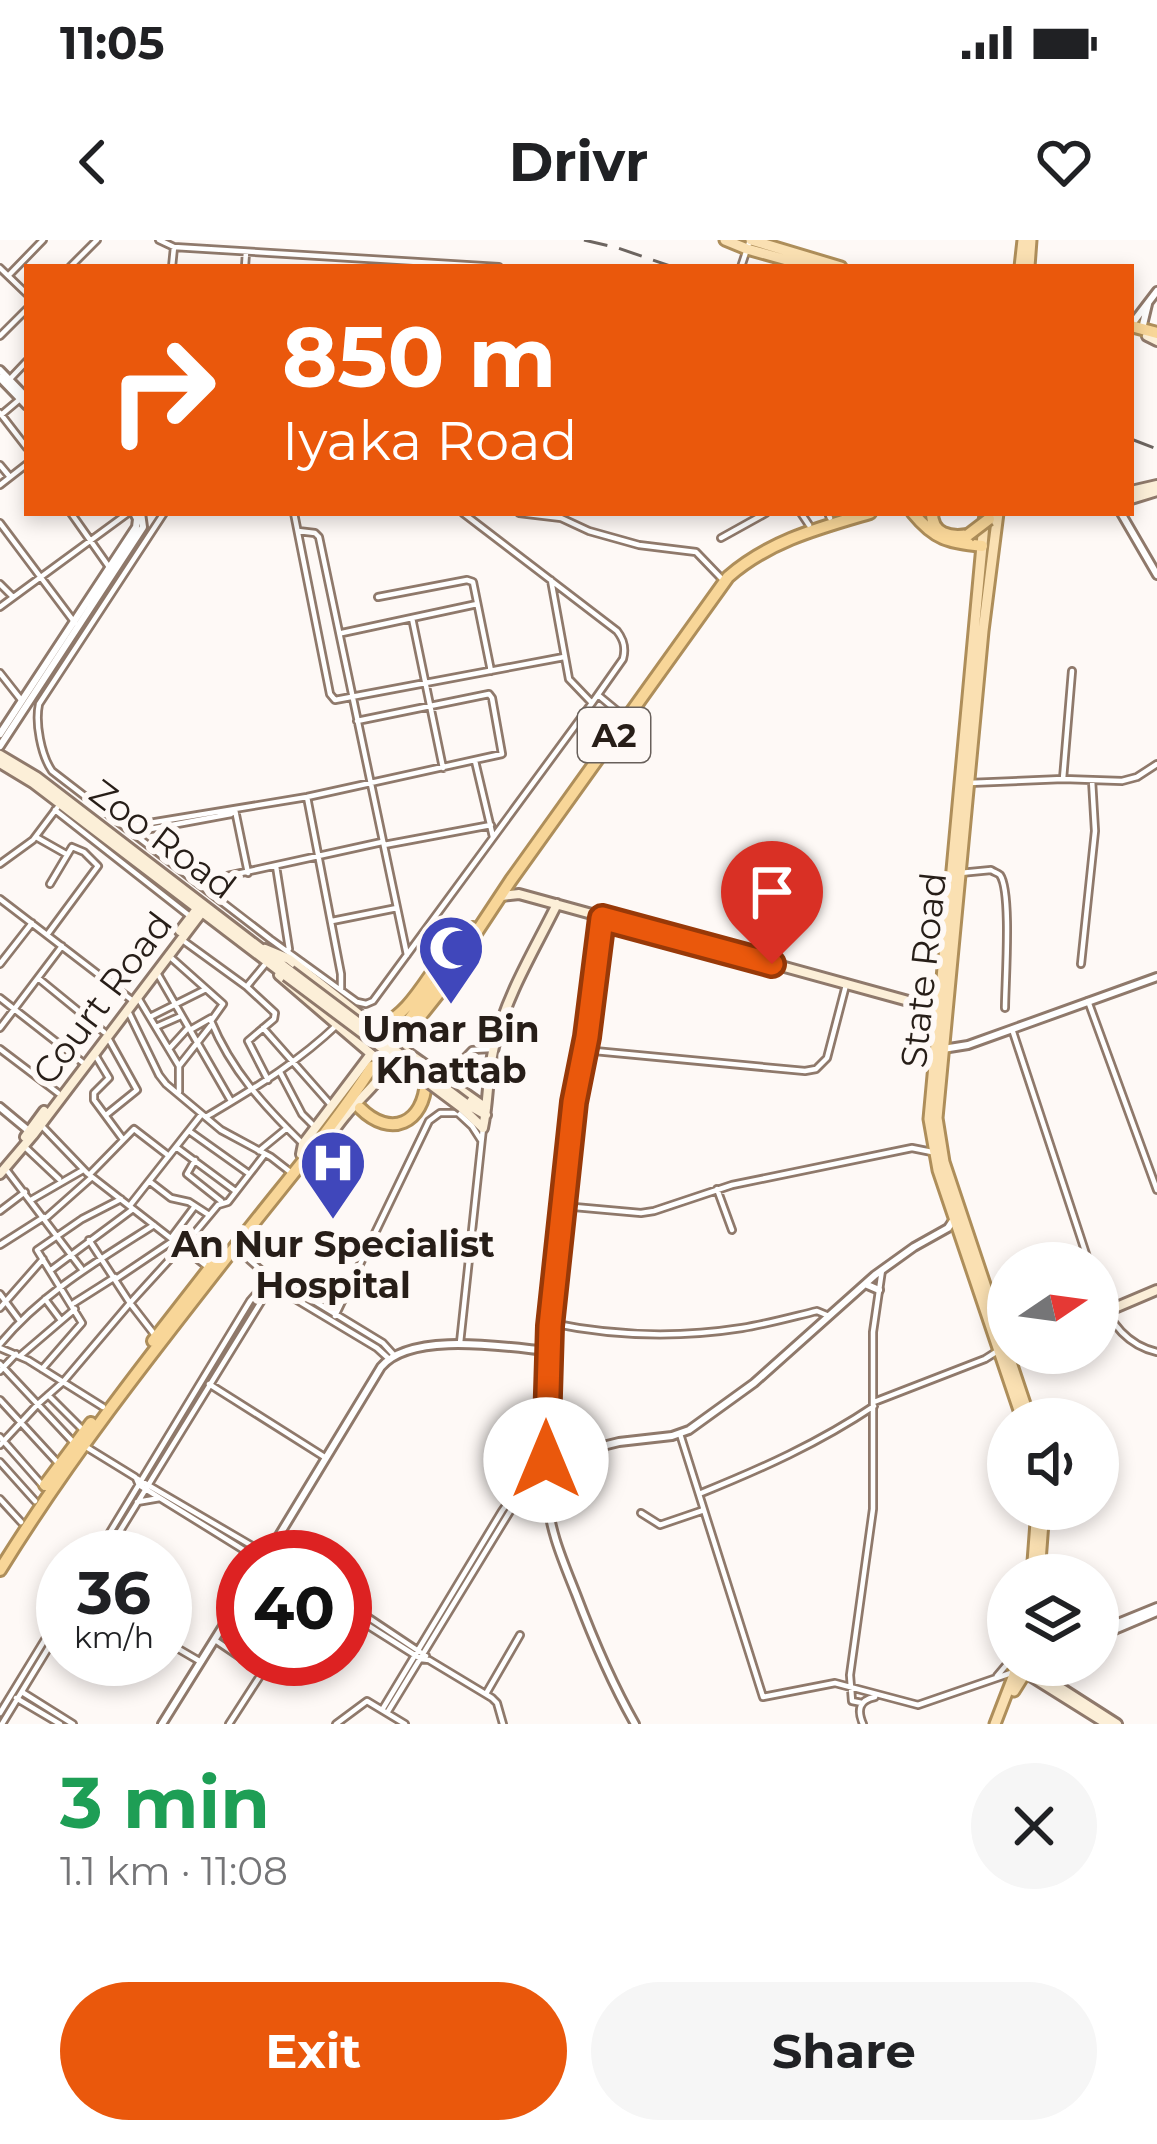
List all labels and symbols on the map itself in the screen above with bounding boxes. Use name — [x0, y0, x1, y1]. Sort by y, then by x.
road number: A2 — [578, 708, 650, 762]
street label: Zoo Road — [81, 770, 245, 908]
pin — [721, 841, 823, 964]
street label: State Road — [891, 870, 955, 1070]
street label: Court Road — [23, 903, 181, 1093]
mosque icon: Umar Bin Khattab — [416, 913, 486, 1007]
place label: Umar Bin Khattab — [362, 1007, 540, 1092]
hospital icon: An Nur Specialist Hospital — [298, 1128, 368, 1222]
place label: An Nur Specialist Hospital — [170, 1222, 495, 1307]
north arrow — [987, 1242, 1119, 1374]
position arrow — [483, 1397, 609, 1523]
speed limit sign: 40 — [216, 1530, 372, 1686]

